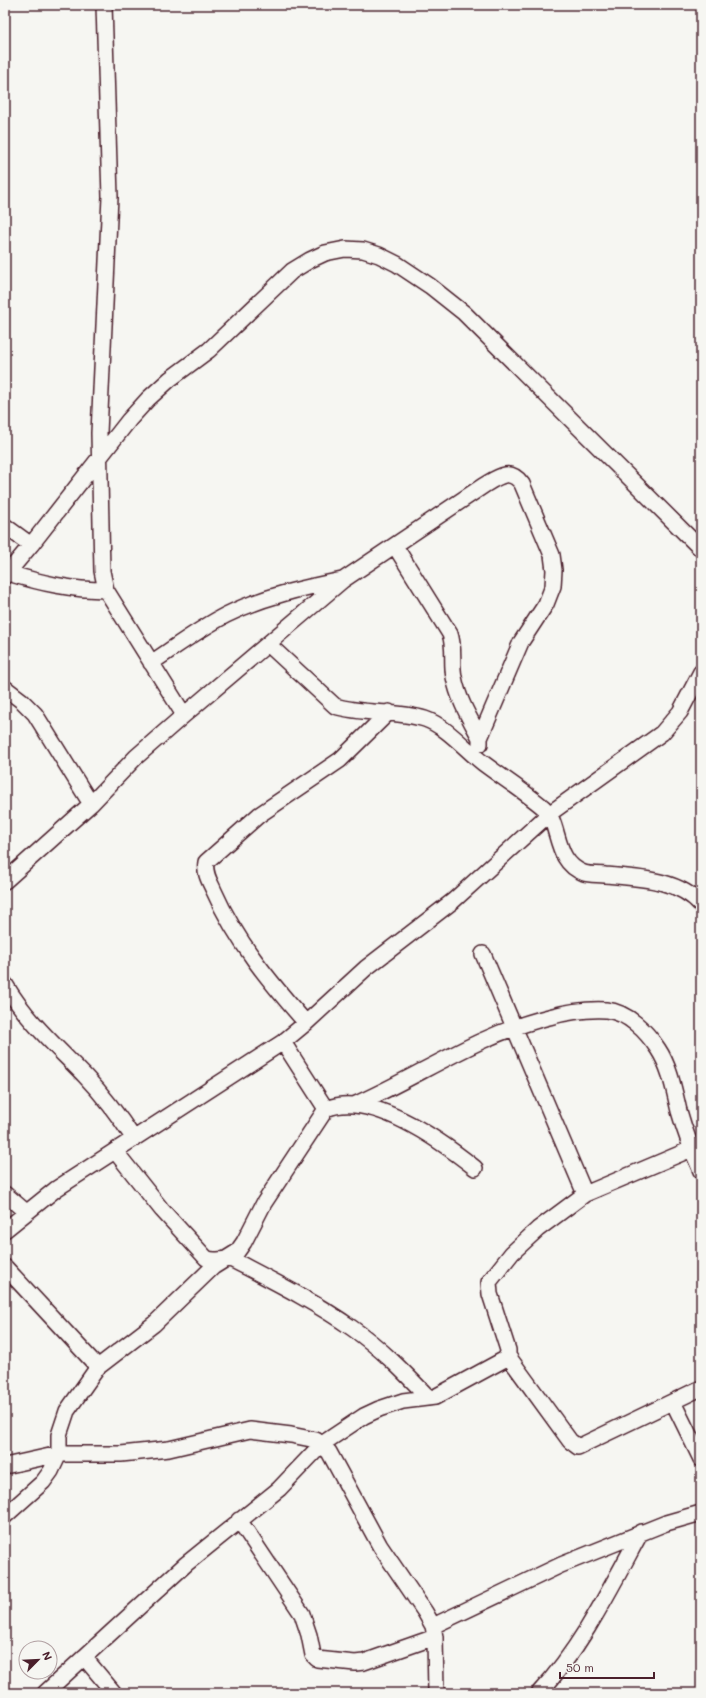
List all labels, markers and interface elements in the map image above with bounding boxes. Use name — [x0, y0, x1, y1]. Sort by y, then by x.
north arrow — [18, 1640, 58, 1680]
text: N — [39, 1649, 56, 1663]
scale bar — [560, 1654, 654, 1680]
text: 50 m — [566, 1659, 594, 1675]

